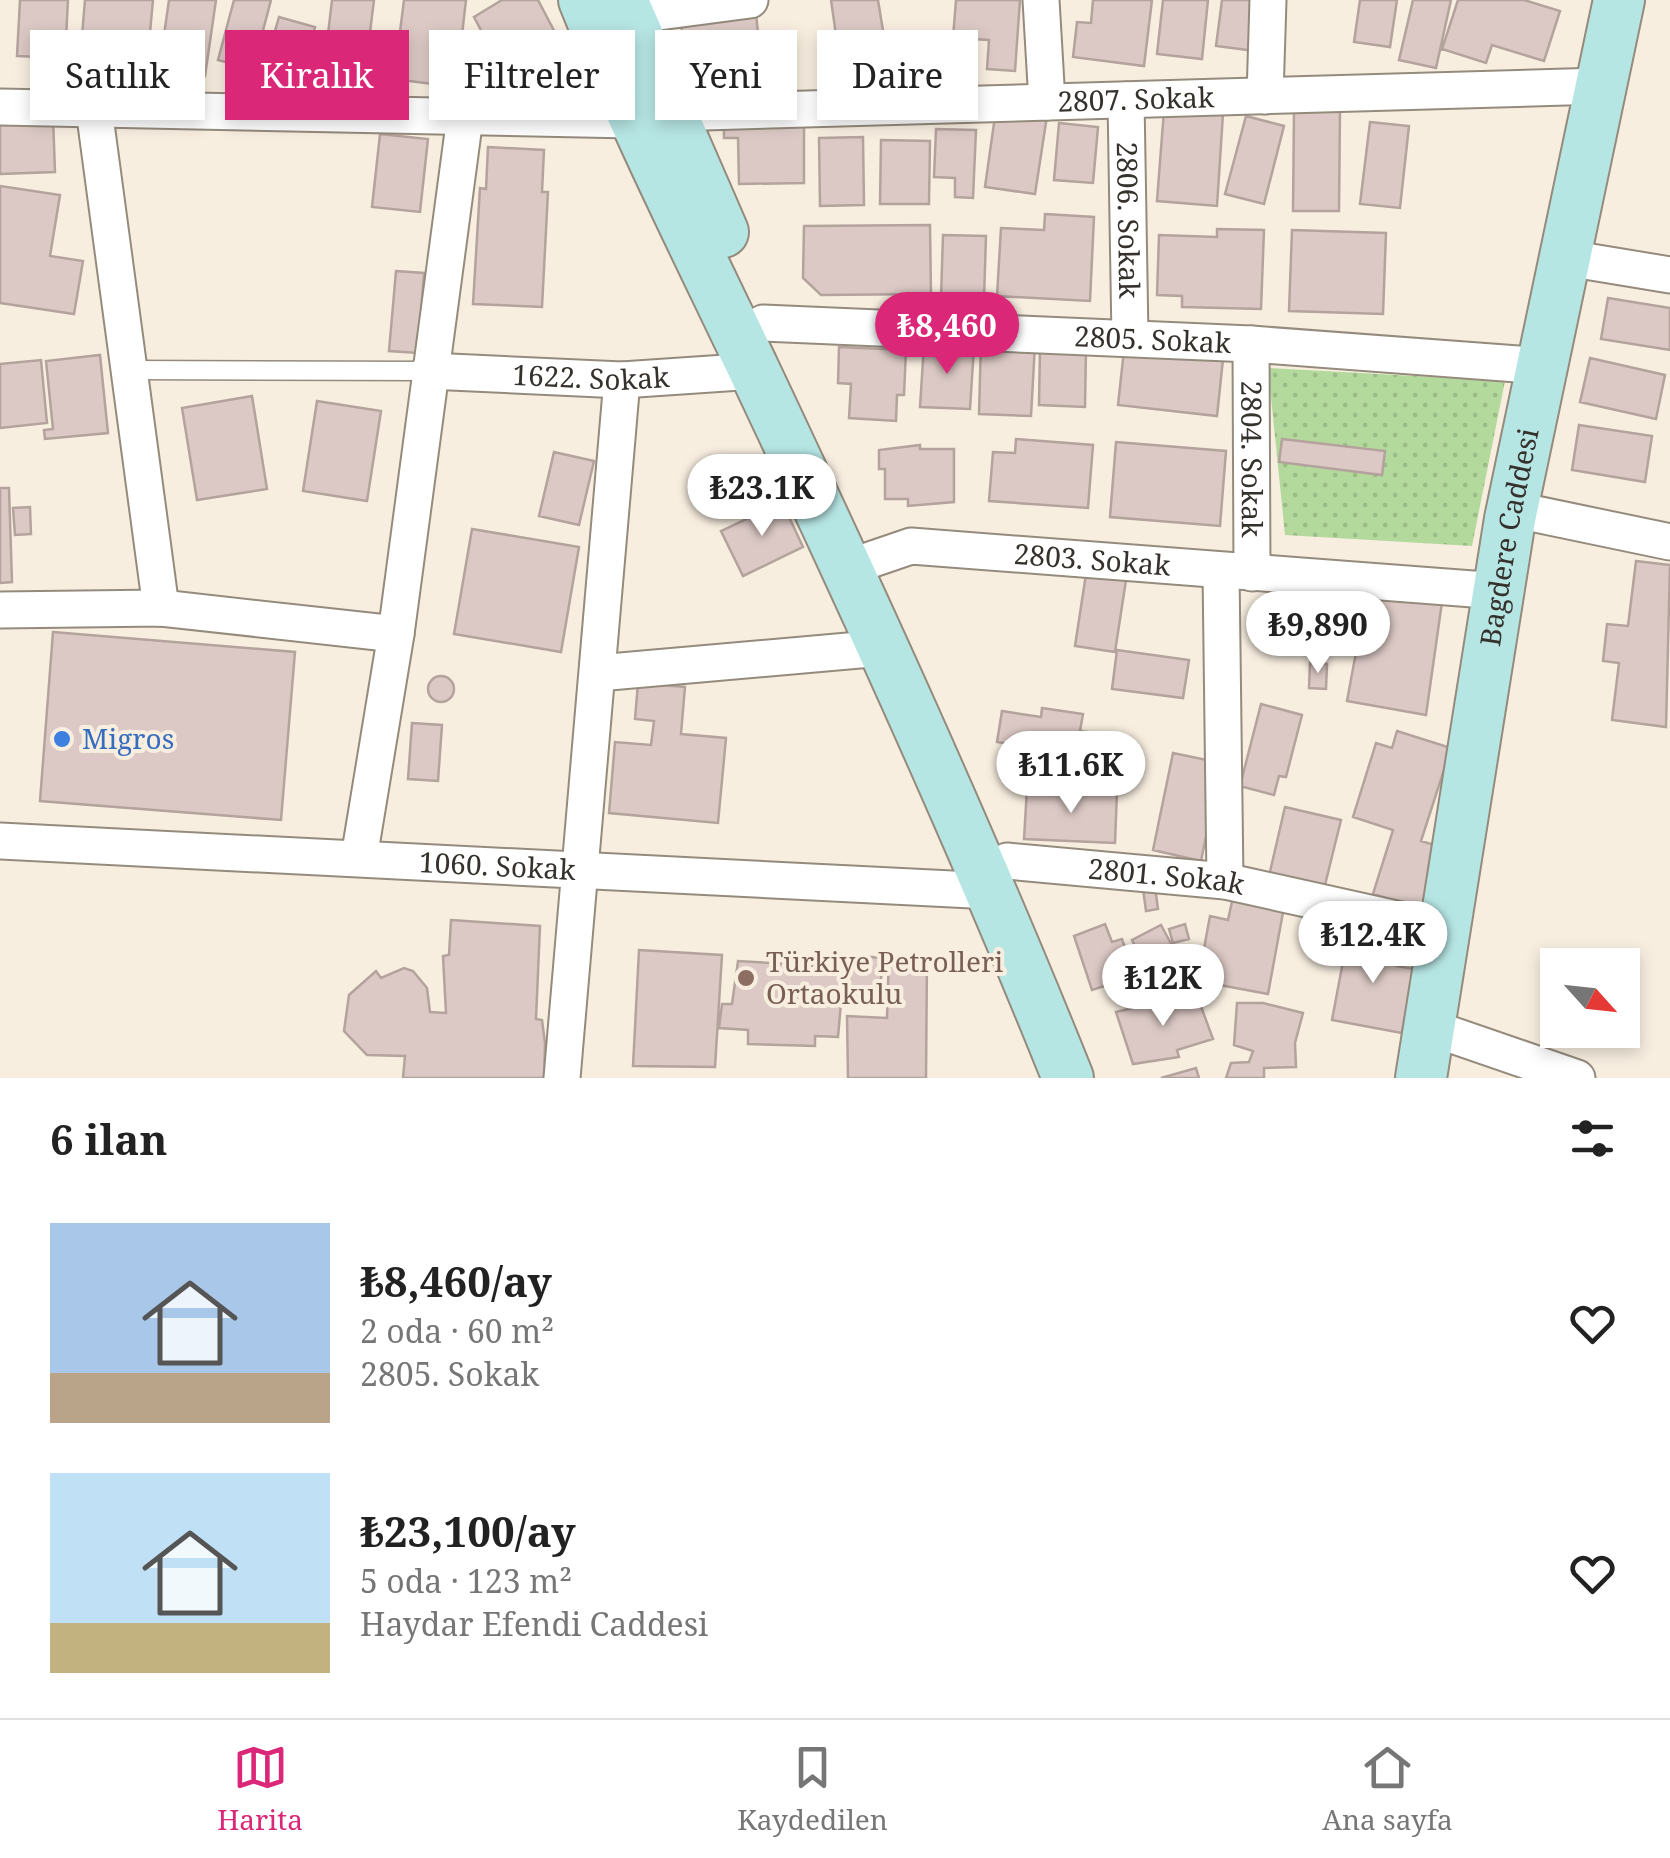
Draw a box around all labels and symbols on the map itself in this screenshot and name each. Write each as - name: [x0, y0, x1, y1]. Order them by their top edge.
- street label: 2807. Sokak: [1057, 77, 1215, 120]
- street label: 2806. Sokak: [1109, 141, 1149, 299]
- pin: ₺8,460: [866, 292, 1028, 377]
- street label: 2805. Sokak: [1074, 316, 1232, 361]
- street label: 1622. Sokak: [512, 355, 671, 398]
- street label: 2804. Sokak: [1233, 380, 1272, 538]
- street label: Bagdere Caddesi: [1470, 424, 1547, 649]
- pin: ₺23.1K: [681, 454, 843, 539]
- street label: 2803. Sokak: [1013, 534, 1172, 584]
- pin: ₺9,890: [1237, 591, 1399, 676]
- place label: Migros: [82, 719, 174, 757]
- marker: Migros: [51, 728, 73, 750]
- pin: ₺11.6K: [990, 731, 1152, 816]
- street label: 1060. Sokak: [418, 842, 577, 888]
- street label: 2801. Sokak: [1087, 849, 1249, 903]
- pin: ₺12.4K: [1292, 901, 1454, 986]
- place label: Türkiye Petrolleri Ortaokulu: [766, 942, 1003, 1012]
- pin: ₺12K: [1104, 944, 1222, 1029]
- north arrow: [1540, 948, 1640, 1048]
- marker: Türkiye Petrolleri Ortaokulu: [735, 967, 757, 989]

